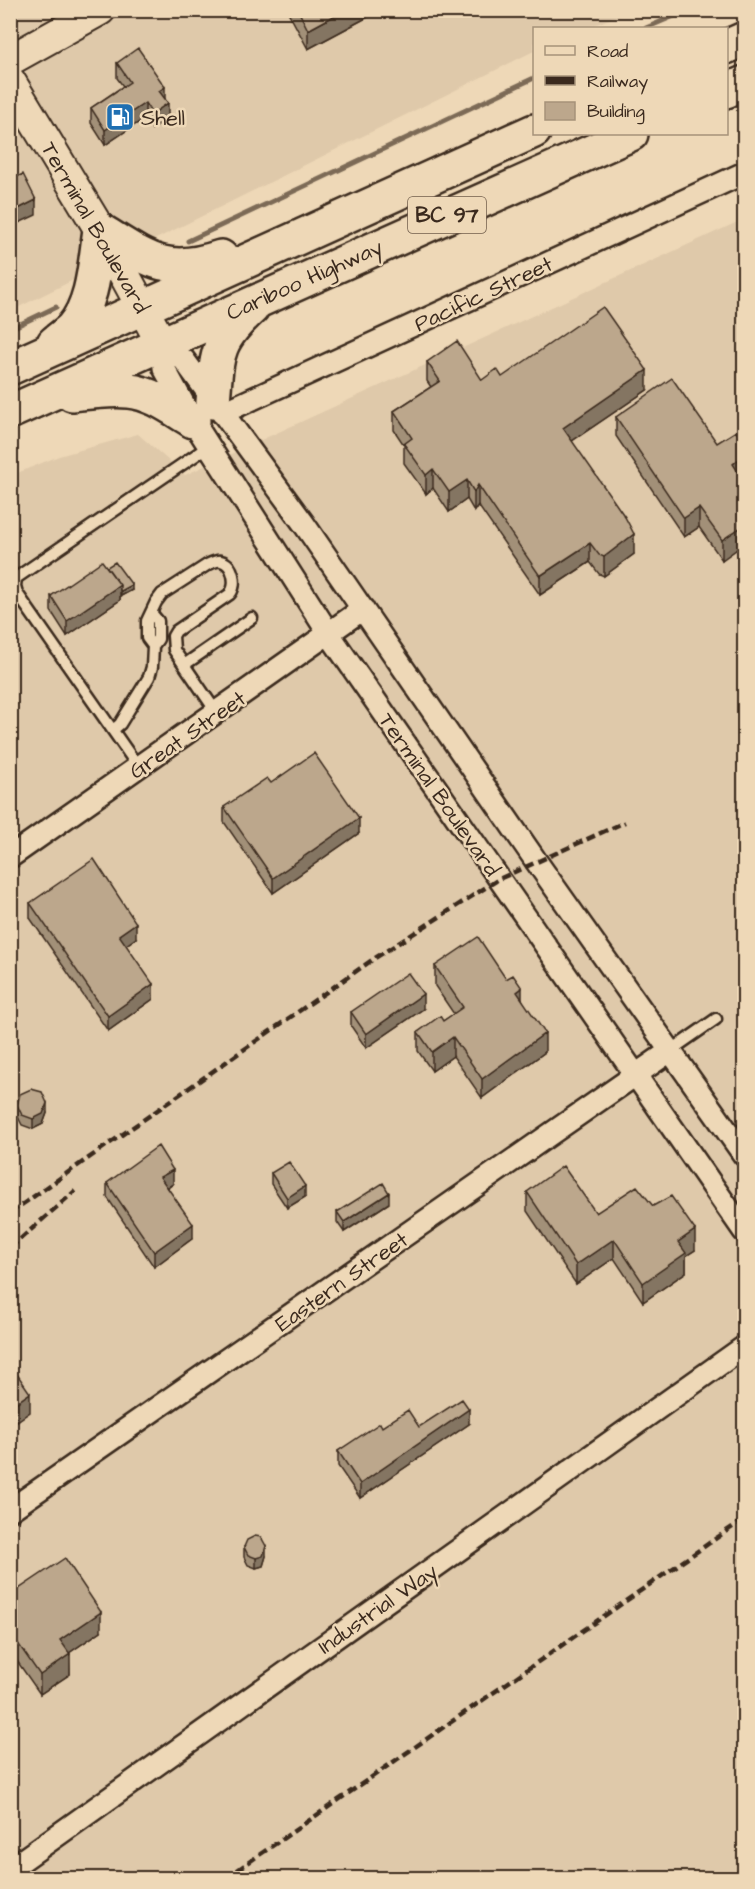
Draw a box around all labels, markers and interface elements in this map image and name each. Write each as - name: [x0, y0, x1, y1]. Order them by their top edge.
- legend: [533, 27, 728, 135]
- text: Road: [587, 39, 628, 64]
- text: Railway: [587, 69, 648, 95]
- text: Building: [587, 99, 645, 125]
- fuel station icon: Shell: [104, 101, 136, 133]
- place label: Shell: [141, 103, 185, 134]
- street label: Terminal Boulevard: [33, 136, 156, 319]
- road number: BC 97: [408, 197, 486, 233]
- street label: Cariboo Highway: [222, 232, 388, 330]
- street label: Pacific Street: [409, 249, 558, 340]
- street label: Great Street: [123, 683, 253, 787]
- street label: Terminal Boulevard: [371, 707, 507, 883]
- street label: Eastern Street: [269, 1225, 415, 1340]
- street label: Industrial Way: [312, 1556, 445, 1663]

